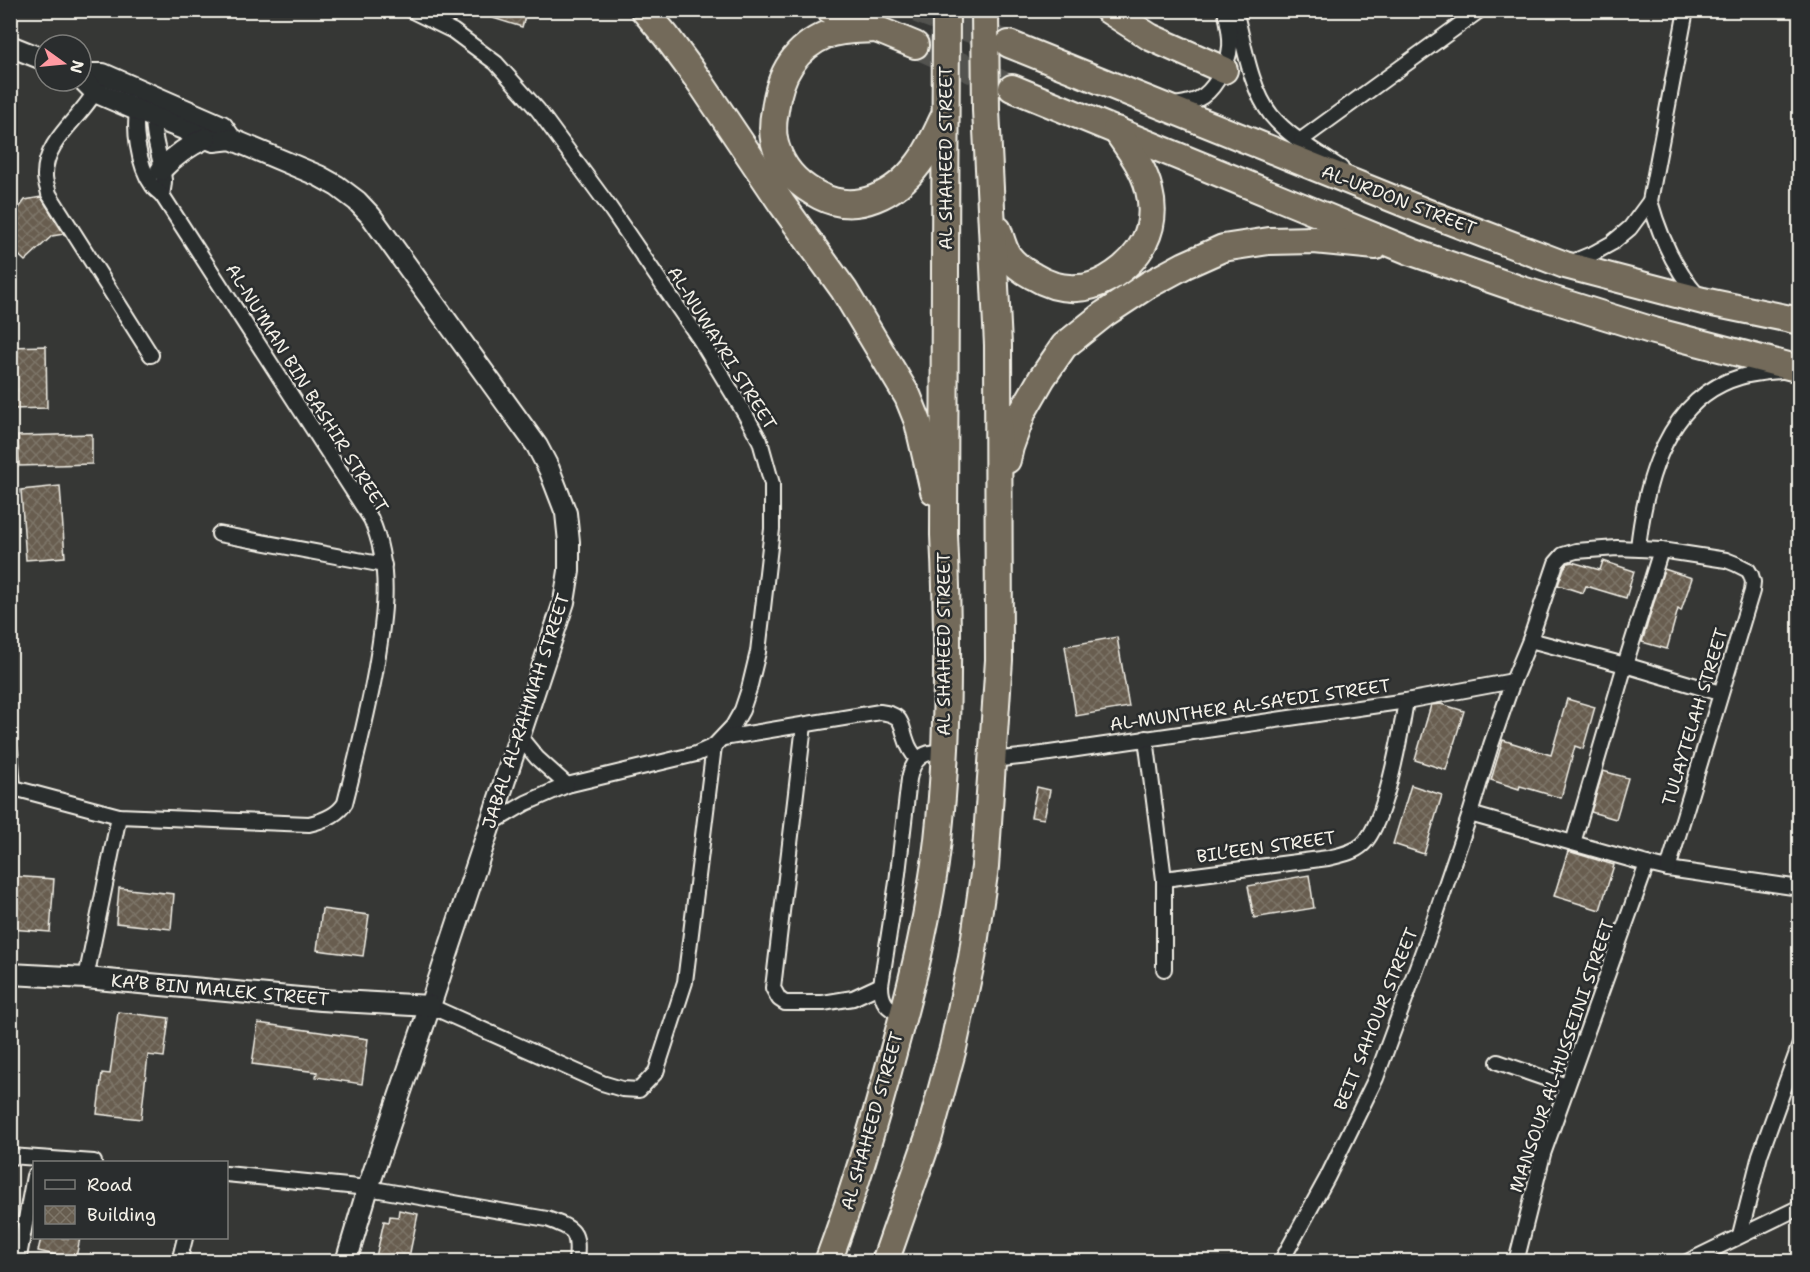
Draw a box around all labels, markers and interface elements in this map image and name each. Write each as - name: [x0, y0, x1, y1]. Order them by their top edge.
- north arrow: [33, 33, 93, 93]
- text: N: [65, 58, 89, 76]
- street label: AL SHAHEED STREET: [934, 66, 958, 250]
- street label: AL-URDON STREET: [1318, 159, 1480, 241]
- street label: AL-NU'MAN BIN BASHIR STREET: [220, 259, 394, 517]
- street label: AL-NUWAYRI STREET: [662, 262, 782, 434]
- street label: AL SHAHEED STREET: [932, 552, 956, 736]
- street label: JABAL AL-RAHMAH STREET: [477, 590, 575, 832]
- street label: TULAYTELAH STREET: [1657, 625, 1733, 809]
- street label: AL-MUNTHER AL-SA’EDI STREET: [1108, 673, 1392, 737]
- street label: BIL’EEN STREET: [1195, 825, 1337, 869]
- street label: MANSOUR AL-HUSSEINI STREET: [1504, 916, 1620, 1196]
- street label: BEIT SAHOUR STREET: [1328, 924, 1424, 1114]
- street label: KA’B BIN MALEK STREET: [110, 969, 330, 1011]
- street label: AL SHAHEED STREET: [835, 1029, 909, 1213]
- legend: [33, 1161, 228, 1239]
- text: Road: [87, 1173, 132, 1197]
- text: Building: [87, 1203, 156, 1227]

